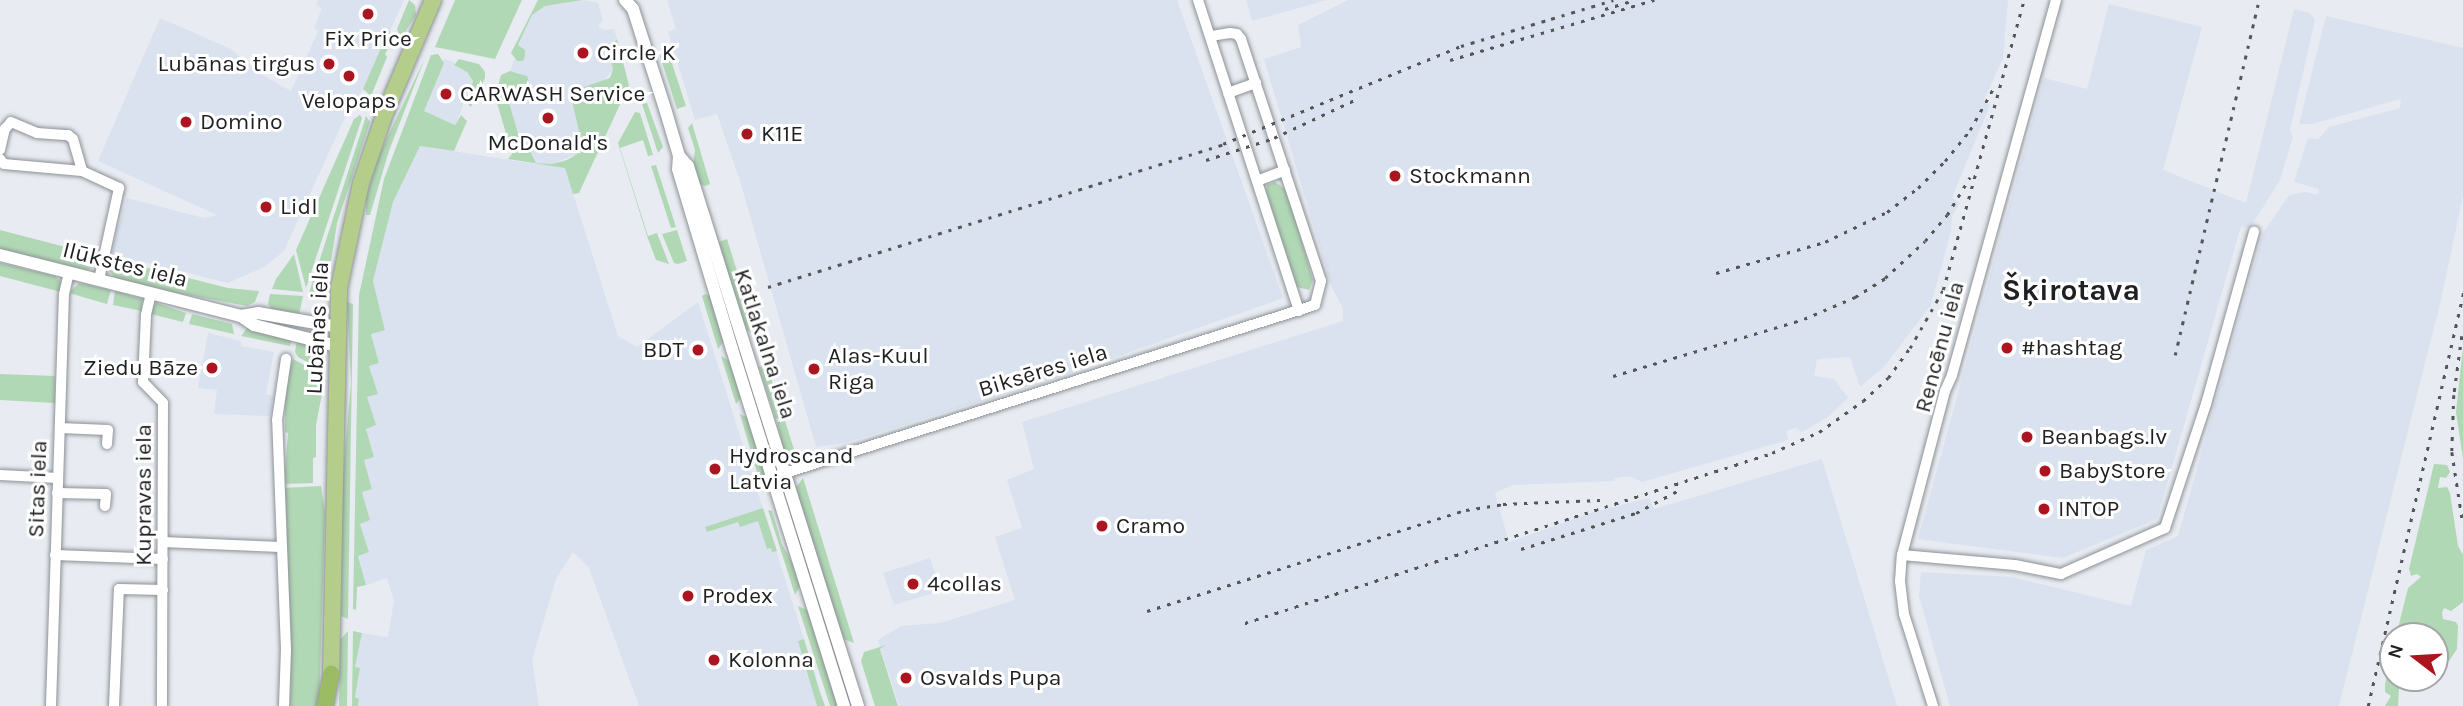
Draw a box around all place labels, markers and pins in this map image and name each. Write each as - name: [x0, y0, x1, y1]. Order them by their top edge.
- marker: Fix Price: [360, 6, 376, 22]
- place label: Fix Price: [324, 25, 412, 53]
- place label: Circle K: [597, 39, 676, 67]
- marker: Circle K: [575, 45, 591, 61]
- place label: Lubānas tirgus: [157, 50, 315, 78]
- marker: Lubānas tirgus: [321, 56, 337, 72]
- marker: Velopaps: [341, 68, 357, 84]
- place label: CARWASH Service: [460, 80, 645, 108]
- marker: CARWASH Service: [438, 86, 454, 102]
- place label: Velopaps: [302, 87, 396, 115]
- place label: Domino: [200, 108, 283, 136]
- marker: McDonald's: [540, 110, 556, 126]
- marker: Domino: [178, 114, 194, 130]
- place label: K11E: [761, 120, 803, 148]
- marker: K11E: [739, 126, 755, 142]
- place label: McDonald's: [488, 129, 608, 157]
- place label: Stockmann: [1409, 162, 1531, 190]
- marker: Stockmann: [1387, 168, 1403, 184]
- place label: Lidl: [280, 193, 318, 221]
- marker: Lidl: [258, 199, 274, 215]
- place label: #hashtag: [2021, 334, 2122, 362]
- place label: BDT: [643, 336, 684, 364]
- marker: #hashtag: [1999, 340, 2015, 356]
- marker: BDT: [690, 342, 706, 358]
- place label: Alas-Kuul Riga: [828, 342, 929, 396]
- place label: Ziedu Bāze: [83, 354, 198, 382]
- marker: Ziedu Bāze: [204, 360, 220, 376]
- marker: Alas-Kuul Riga: [806, 361, 822, 377]
- place label: Beanbags.lv: [2041, 423, 2167, 451]
- marker: Beanbags.lv: [2019, 429, 2035, 445]
- place label: Hydroscand Latvia: [729, 442, 854, 496]
- place label: BabyStore: [2059, 457, 2166, 485]
- marker: Hydroscand Latvia: [707, 461, 723, 477]
- marker: BabyStore: [2037, 463, 2053, 479]
- place label: INTOP: [2058, 495, 2119, 523]
- marker: INTOP: [2036, 501, 2052, 517]
- place label: Cramo: [1116, 512, 1185, 540]
- marker: Cramo: [1094, 518, 1110, 534]
- place label: 4collas: [927, 570, 1002, 598]
- marker: 4collas: [905, 576, 921, 592]
- place label: Prodex: [702, 582, 773, 610]
- marker: Prodex: [680, 588, 696, 604]
- place label: Kolonna: [728, 646, 814, 674]
- marker: Kolonna: [706, 652, 722, 668]
- place label: Osvalds Pupa: [920, 664, 1062, 692]
- marker: Osvalds Pupa: [898, 670, 914, 686]

